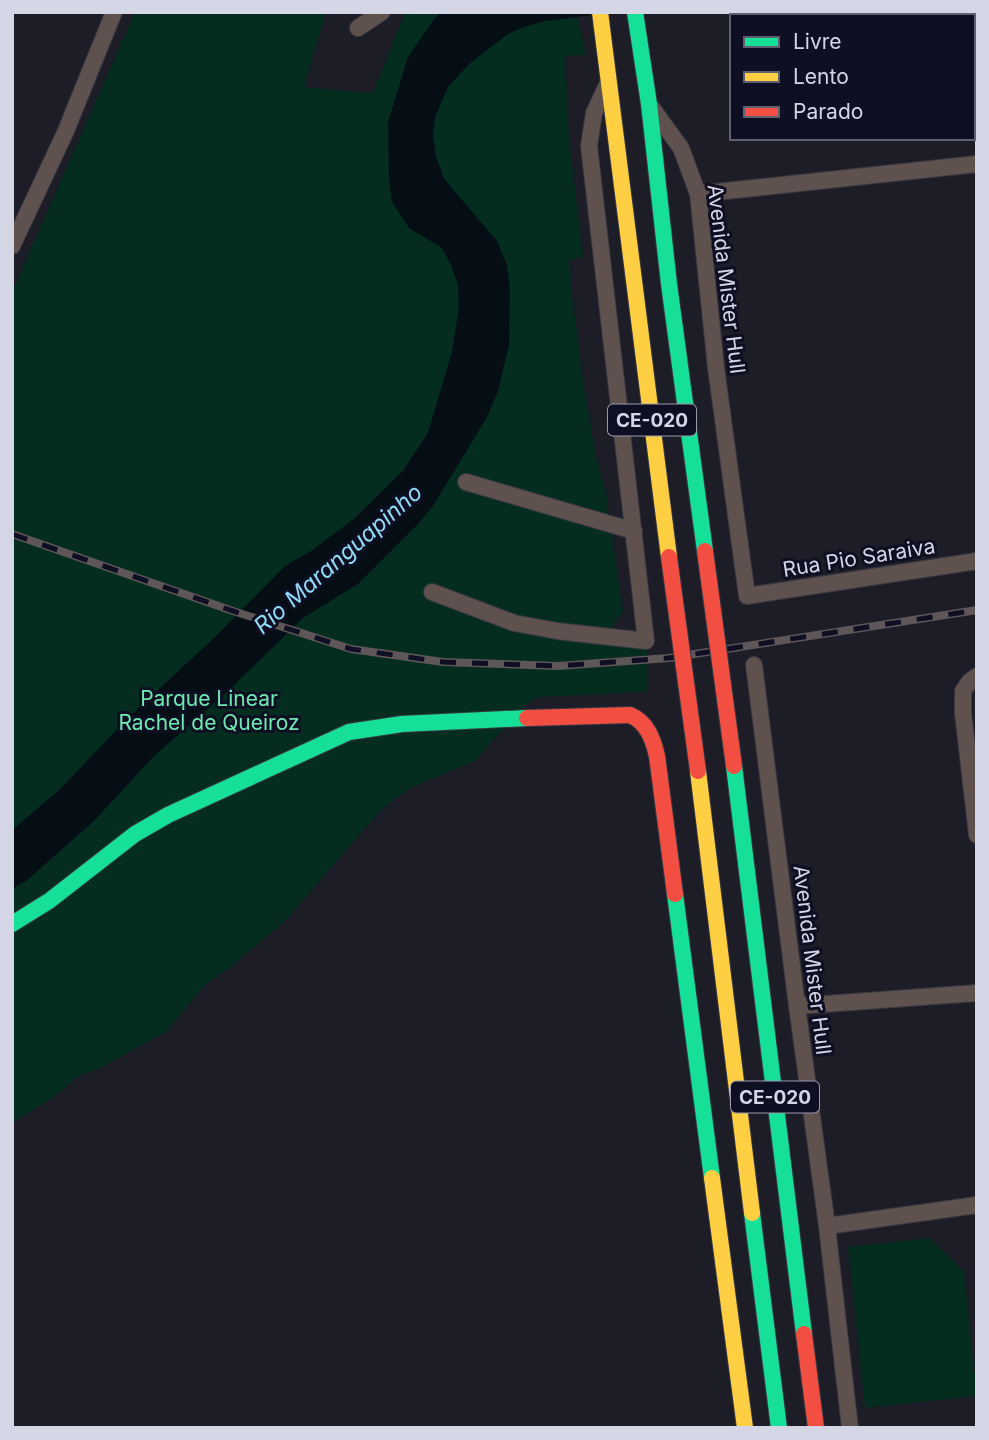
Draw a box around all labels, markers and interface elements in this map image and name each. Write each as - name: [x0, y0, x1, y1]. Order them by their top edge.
- legend: [730, 14, 975, 140]
- text: Livre: [793, 29, 842, 54]
- text: Lento: [793, 64, 849, 89]
- text: Parado: [793, 99, 863, 124]
- street label: Avenida Mister Hull: [702, 183, 751, 375]
- road number: CE-020: [608, 404, 696, 436]
- water label: Rio Maranguapinho: [248, 478, 428, 640]
- street label: Rua Pio Saraiva: [781, 533, 937, 582]
- park label: Parque Linear Rachel de Queiroz: [118, 686, 300, 735]
- street label: Avenida Mister Hull: [788, 864, 837, 1056]
- road number: CE-020: [731, 1082, 819, 1112]

